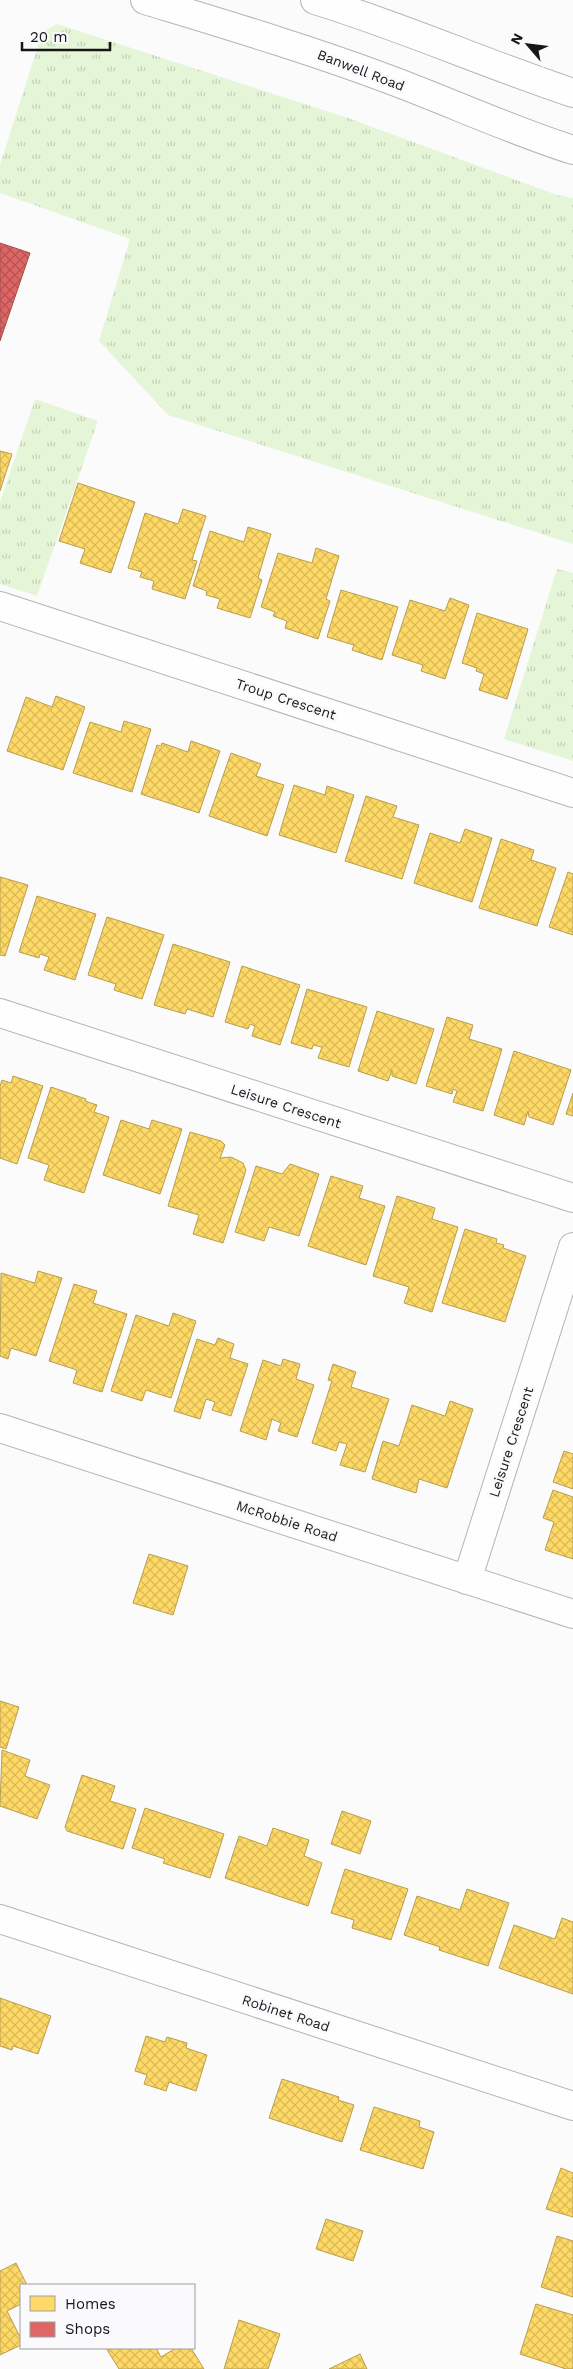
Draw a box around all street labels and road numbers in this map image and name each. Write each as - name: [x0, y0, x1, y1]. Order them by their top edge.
- street label: Banwell Road: [315, 46, 407, 94]
- street label: Troup Crescent: [234, 675, 338, 723]
- street label: Leisure Crescent: [229, 1081, 343, 1131]
- street label: Leisure Crescent: [486, 1385, 536, 1499]
- street label: McRobbie Road: [234, 1497, 340, 1545]
- street label: Robinet Road: [240, 1991, 332, 2035]

